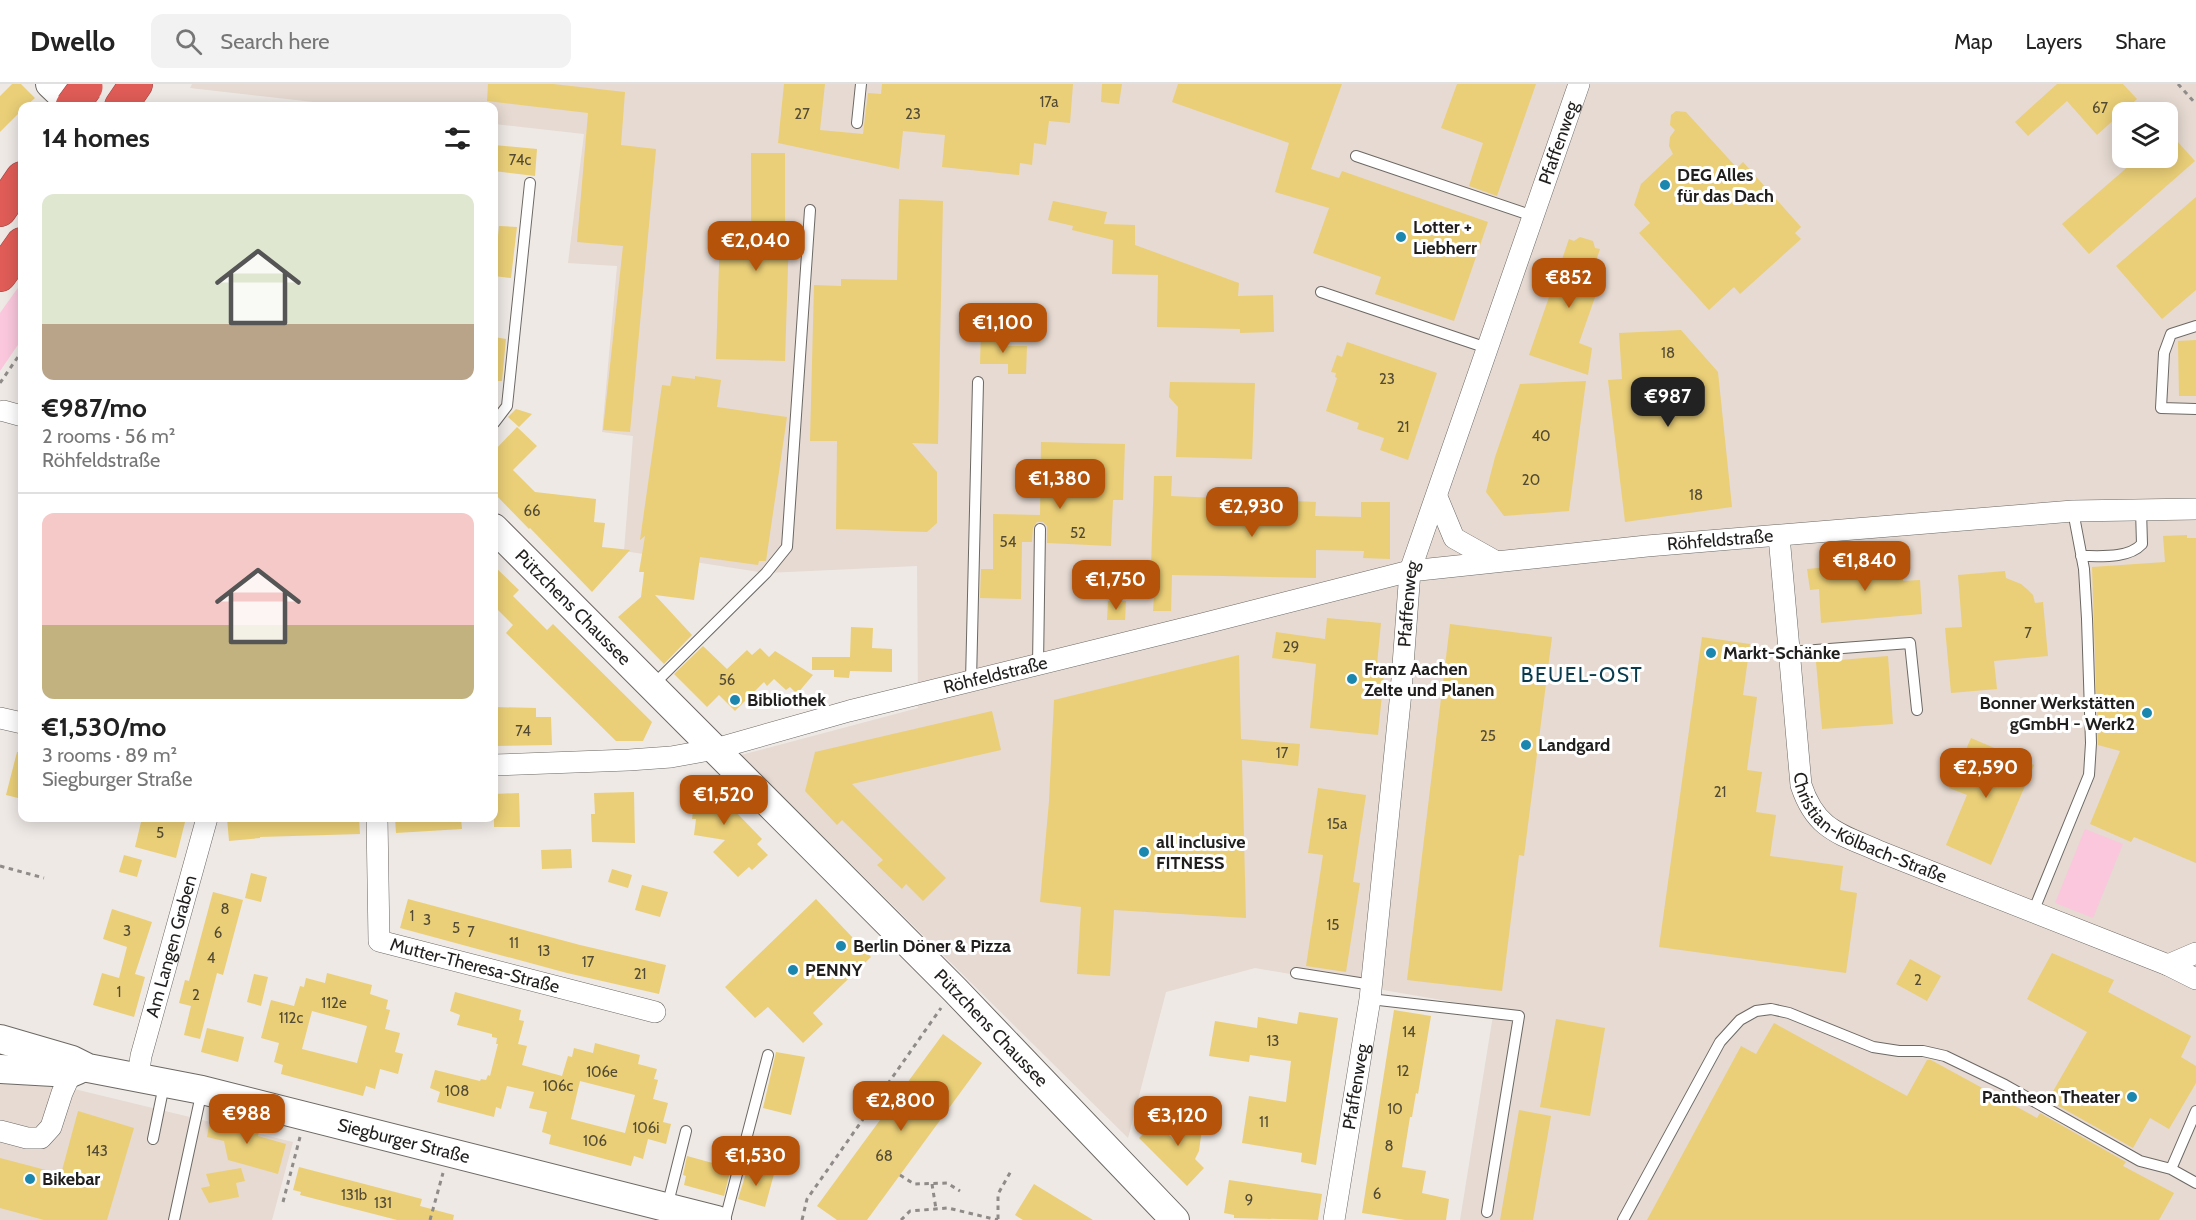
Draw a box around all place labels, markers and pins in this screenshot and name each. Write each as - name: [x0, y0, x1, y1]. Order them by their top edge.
- place label: DEG Alles für das Dach: [1677, 164, 1774, 207]
- marker: DEG Alles für das Dach: [1658, 178, 1672, 192]
- place label: Lotter + Liebherr: [1413, 216, 1477, 259]
- pin: €2,040: [707, 221, 805, 272]
- marker: Lotter + Liebherr: [1394, 230, 1408, 244]
- pin: €852: [1533, 258, 1605, 309]
- pin: €1,100: [954, 303, 1052, 354]
- pin: €987: [1632, 377, 1704, 428]
- pin: €1,380: [1011, 459, 1109, 510]
- pin: €2,930: [1203, 487, 1301, 538]
- pin: €1,840: [1816, 541, 1914, 592]
- pin: €1,750: [1067, 560, 1165, 611]
- place label: Markt-Schänke: [1723, 642, 1840, 664]
- marker: Markt-Schänke: [1704, 646, 1718, 660]
- place label: Franz Aachen Zelte und Planen: [1364, 658, 1495, 701]
- marker: Franz Aachen Zelte und Planen: [1345, 672, 1359, 686]
- place label: Bibliothek: [747, 689, 826, 711]
- place label: Bonner Werkstätten gGmbH - Werk2: [1980, 692, 2135, 735]
- marker: Bibliothek: [728, 693, 742, 707]
- marker: Bonner Werkstätten gGmbH - Werk2: [2140, 706, 2154, 720]
- place label: Landgard: [1538, 734, 1610, 756]
- marker: Landgard: [1519, 738, 1533, 752]
- pin: €2,590: [1937, 748, 2035, 799]
- pin: €1,520: [675, 775, 773, 826]
- place label: all inclusive FITNESS: [1156, 831, 1245, 874]
- marker: all inclusive FITNESS: [1137, 845, 1151, 859]
- place label: Berlin Döner & Pizza: [853, 935, 1011, 957]
- marker: Berlin Döner & Pizza: [834, 939, 848, 953]
- place label: PENNY: [805, 959, 863, 981]
- marker: PENNY: [786, 963, 800, 977]
- pin: €2,800: [852, 1081, 950, 1132]
- place label: Pantheon Theater: [1982, 1086, 2120, 1108]
- marker: Pantheon Theater: [2125, 1090, 2139, 1104]
- pin: €988: [211, 1094, 283, 1145]
- pin: €3,120: [1129, 1096, 1227, 1147]
- pin: €1,530: [707, 1136, 805, 1187]
- place label: Bikebar: [42, 1168, 100, 1190]
- marker: Bikebar: [23, 1172, 37, 1186]

